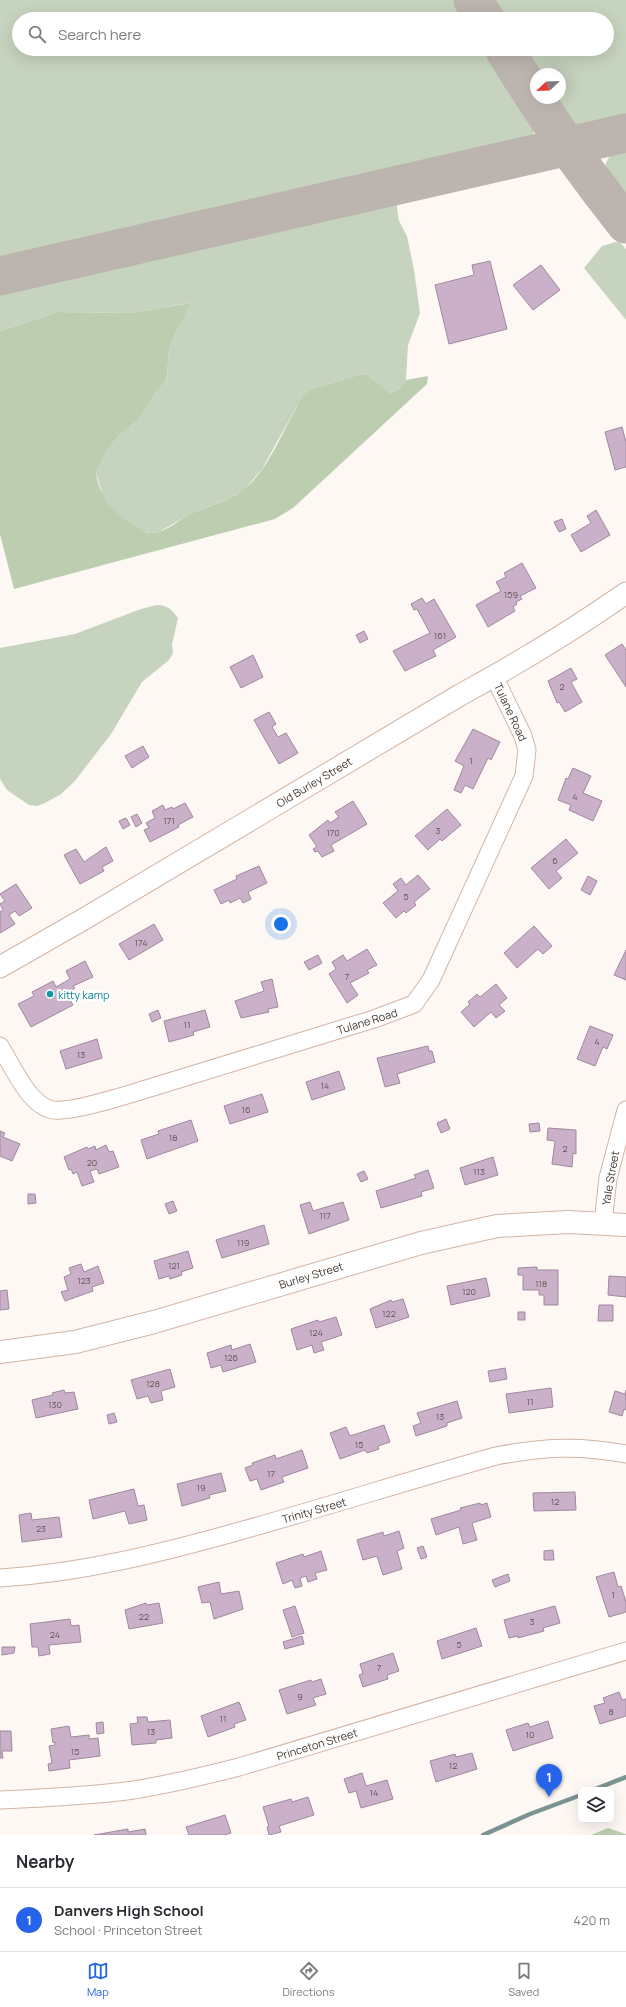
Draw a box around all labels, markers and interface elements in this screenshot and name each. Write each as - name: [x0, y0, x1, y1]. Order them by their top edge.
- search box: [12, 12, 614, 56]
- icon: search: [26, 23, 48, 45]
- text: Search here: [58, 24, 141, 45]
- north arrow: [530, 68, 566, 104]
- house number: 159: [504, 588, 518, 601]
- house number: 161: [434, 629, 446, 642]
- house number: 2: [559, 680, 565, 693]
- street label: Tulane Road: [491, 681, 531, 743]
- street label: Old Burley Street: [273, 754, 355, 810]
- house number: 1: [469, 754, 473, 767]
- house number: 4: [572, 790, 578, 803]
- house number: 171: [163, 814, 175, 827]
- house number: 3: [436, 824, 441, 837]
- house number: 170: [326, 826, 340, 839]
- house number: 6: [552, 854, 558, 867]
- house number: 5: [403, 890, 409, 903]
- your location: [271, 914, 291, 934]
- house number: 174: [135, 936, 147, 949]
- house number: 7: [345, 970, 350, 983]
- place label: kitty kamp: [58, 987, 110, 1002]
- marker: kitty kamp: [45, 989, 55, 999]
- street label: Tulane Road: [335, 1005, 399, 1037]
- house number: 11: [183, 1018, 191, 1031]
- house number: 4: [594, 1035, 600, 1048]
- house number: 13: [77, 1048, 85, 1061]
- house number: 14: [321, 1079, 329, 1092]
- house number: 16: [241, 1103, 251, 1116]
- house number: 18: [169, 1131, 177, 1144]
- house number: 2: [562, 1142, 568, 1155]
- street label: Yale Street: [598, 1150, 622, 1206]
- house number: 20: [87, 1156, 97, 1169]
- house number: 113: [473, 1165, 485, 1178]
- house number: 117: [319, 1209, 331, 1222]
- house number: 119: [237, 1236, 249, 1249]
- street label: Burley Street: [277, 1258, 345, 1292]
- house number: 121: [168, 1259, 180, 1272]
- house number: 123: [77, 1274, 91, 1287]
- house number: 118: [535, 1277, 547, 1290]
- house number: 120: [462, 1285, 476, 1298]
- house number: 122: [382, 1307, 396, 1320]
- house number: 124: [309, 1326, 323, 1339]
- house number: 126: [224, 1351, 239, 1364]
- house number: 128: [146, 1377, 160, 1390]
- house number: 11: [526, 1395, 534, 1408]
- house number: 130: [48, 1398, 62, 1411]
- house number: 13: [436, 1410, 444, 1423]
- house number: 15: [355, 1438, 363, 1451]
- house number: 17: [267, 1467, 275, 1480]
- house number: 19: [196, 1481, 206, 1494]
- street label: Trinity Street: [280, 1494, 348, 1526]
- house number: 12: [551, 1495, 559, 1508]
- house number: 23: [36, 1522, 46, 1535]
- house number: 1: [611, 1588, 615, 1601]
- house number: 22: [139, 1610, 149, 1623]
- house number: 3: [530, 1615, 535, 1628]
- house number: 24: [50, 1628, 60, 1641]
- house number: 5: [456, 1638, 462, 1651]
- house number: 7: [377, 1661, 382, 1674]
- house number: 9: [297, 1690, 303, 1703]
- house number: 8: [608, 1705, 614, 1718]
- house number: 11: [219, 1712, 227, 1725]
- house number: 13: [147, 1725, 155, 1738]
- street label: Princeton Street: [275, 1725, 359, 1763]
- house number: 10: [526, 1728, 535, 1741]
- house number: 15: [71, 1745, 79, 1758]
- house number: 12: [449, 1759, 457, 1772]
- pin: 1: [536, 1764, 562, 1797]
- house number: 14: [370, 1786, 378, 1799]
- map controls: [578, 1787, 614, 1823]
- button: layers: [578, 1787, 614, 1823]
- text: Nearby: [16, 1850, 74, 1873]
- text: Danvers High School: [54, 1900, 204, 1921]
- text: 1: [26, 1911, 32, 1929]
- text: 420 m: [573, 1911, 610, 1929]
- text: School · Princeton Street: [54, 1921, 202, 1939]
- tab: Map: [87, 1960, 109, 1999]
- tab: Directions: [282, 1960, 335, 1999]
- tab: Saved: [508, 1960, 539, 1999]

